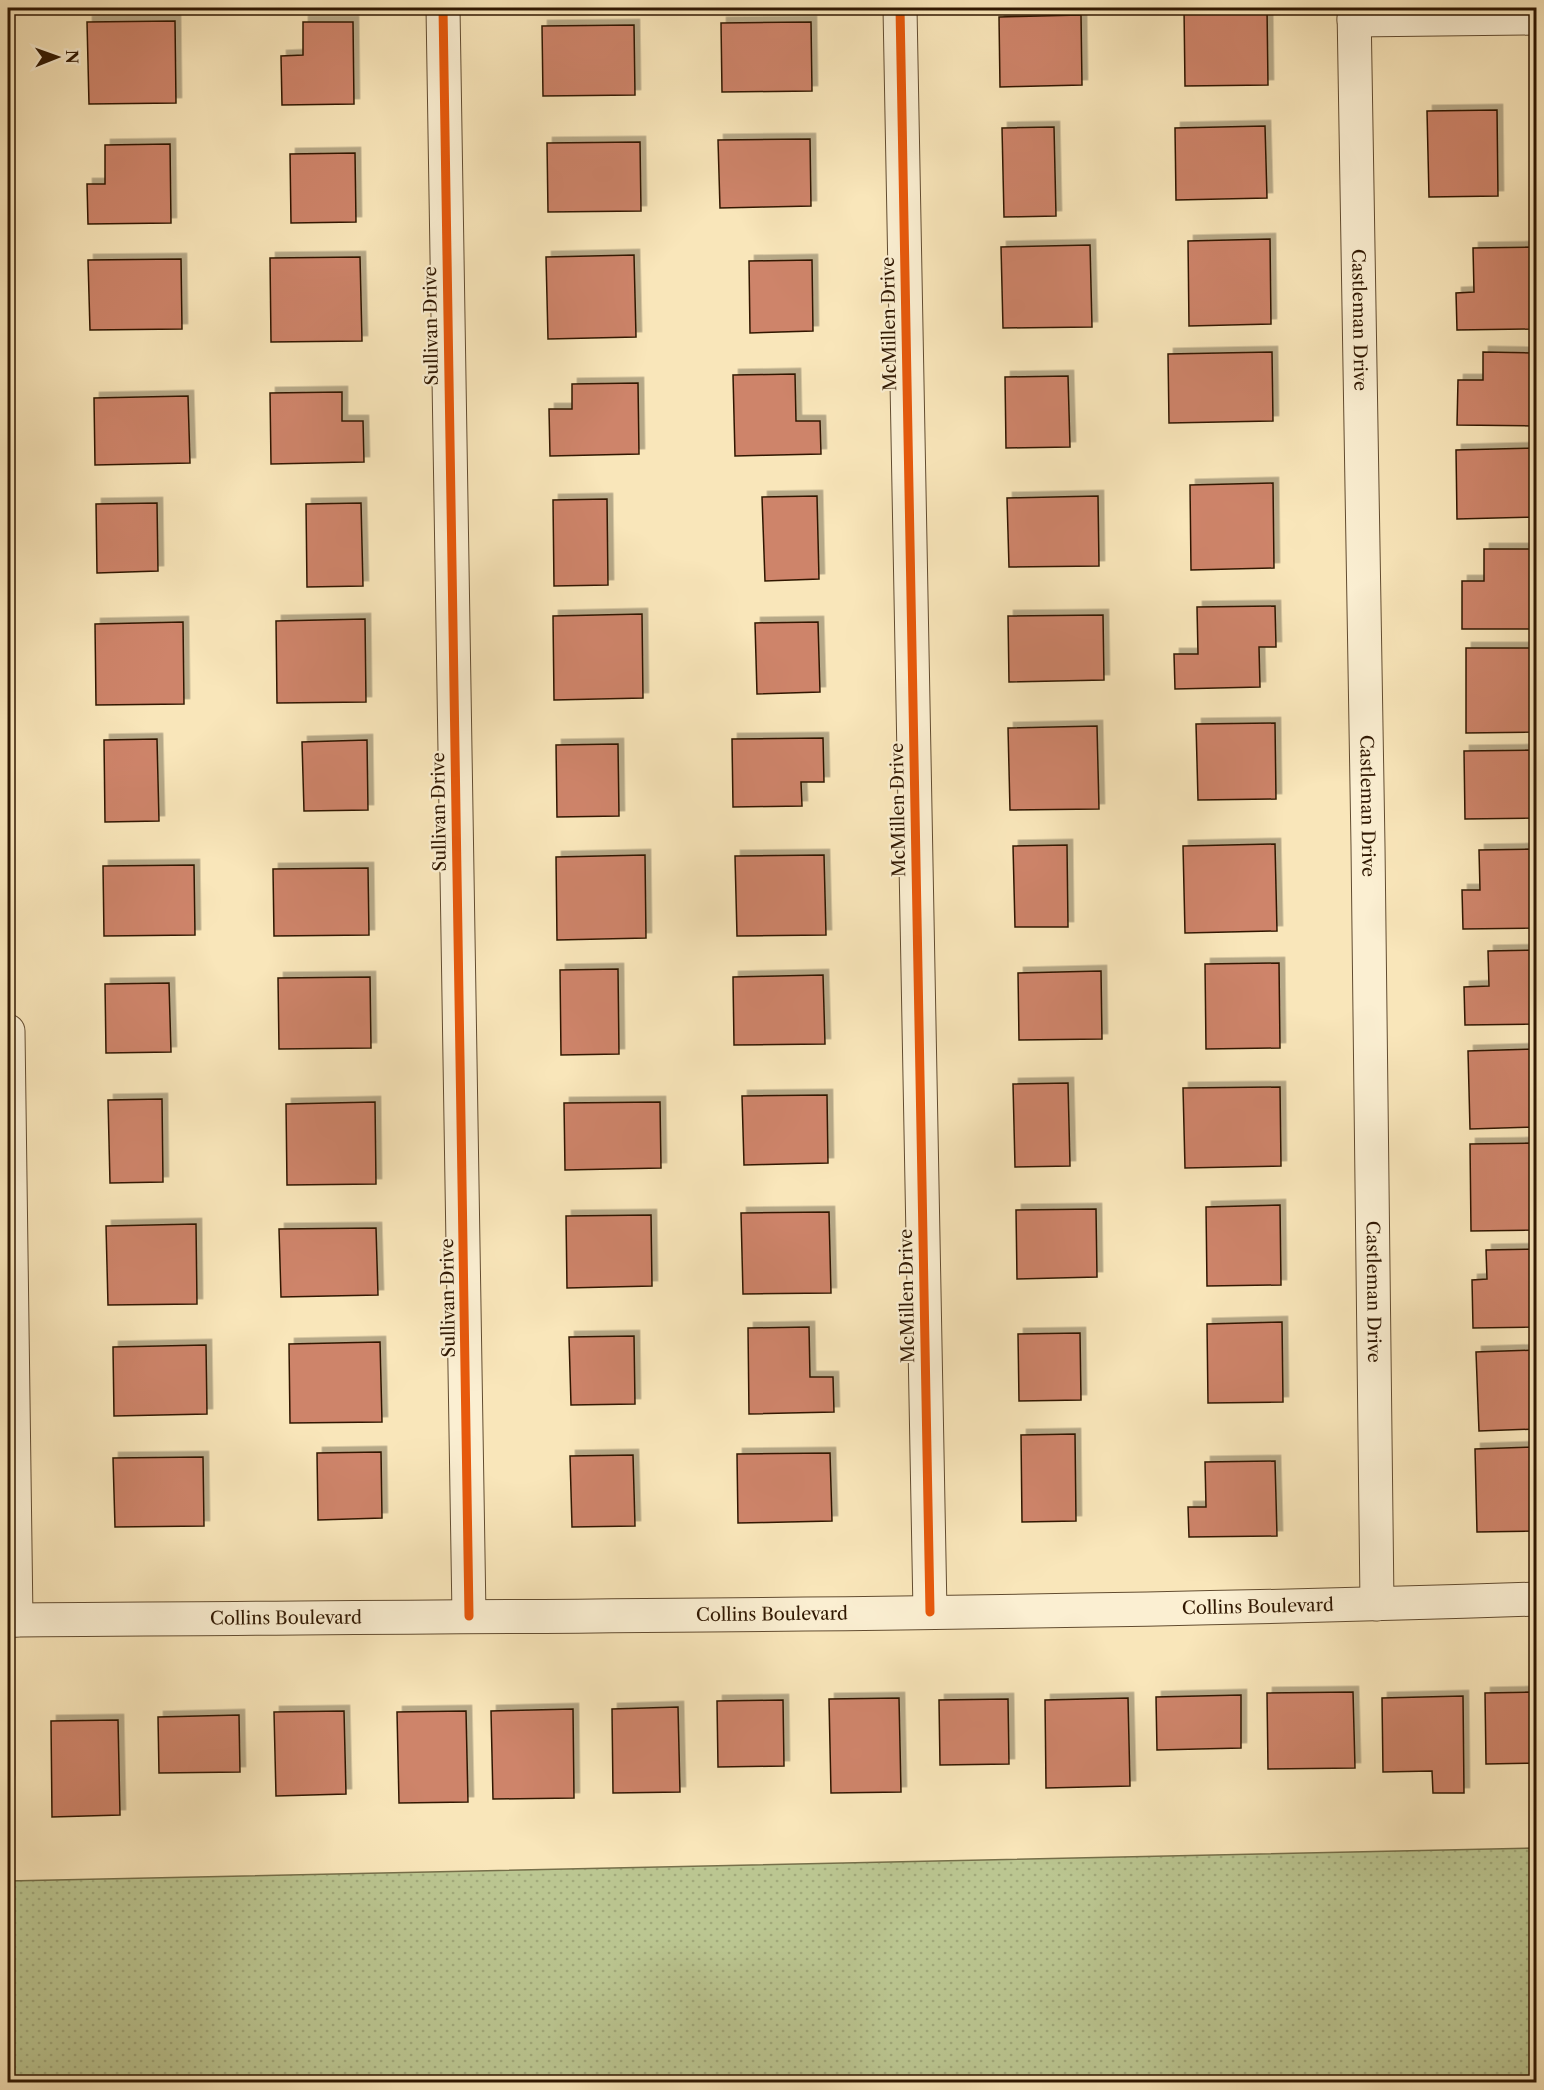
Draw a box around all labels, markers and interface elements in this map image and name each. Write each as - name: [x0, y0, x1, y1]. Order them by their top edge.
- north arrow: [27, 27, 87, 87]
- text: N: [62, 50, 82, 64]
- street label: Castleman Drive: [1347, 249, 1371, 391]
- street label: McMillen Drive: [877, 257, 901, 391]
- street label: Sullivan Drive: [419, 266, 443, 386]
- street label: Castleman Drive: [1355, 735, 1379, 877]
- street label: McMillen Drive: [886, 743, 910, 877]
- street label: Sullivan Drive: [427, 752, 451, 872]
- street label: Castleman Drive: [1361, 1221, 1385, 1363]
- street label: McMillen Drive: [895, 1229, 919, 1363]
- street label: Sullivan Drive: [436, 1238, 460, 1358]
- street label: Collins Boulevard: [1182, 1594, 1334, 1619]
- street label: Collins Boulevard: [696, 1603, 848, 1626]
- street label: Collins Boulevard: [210, 1607, 362, 1630]

